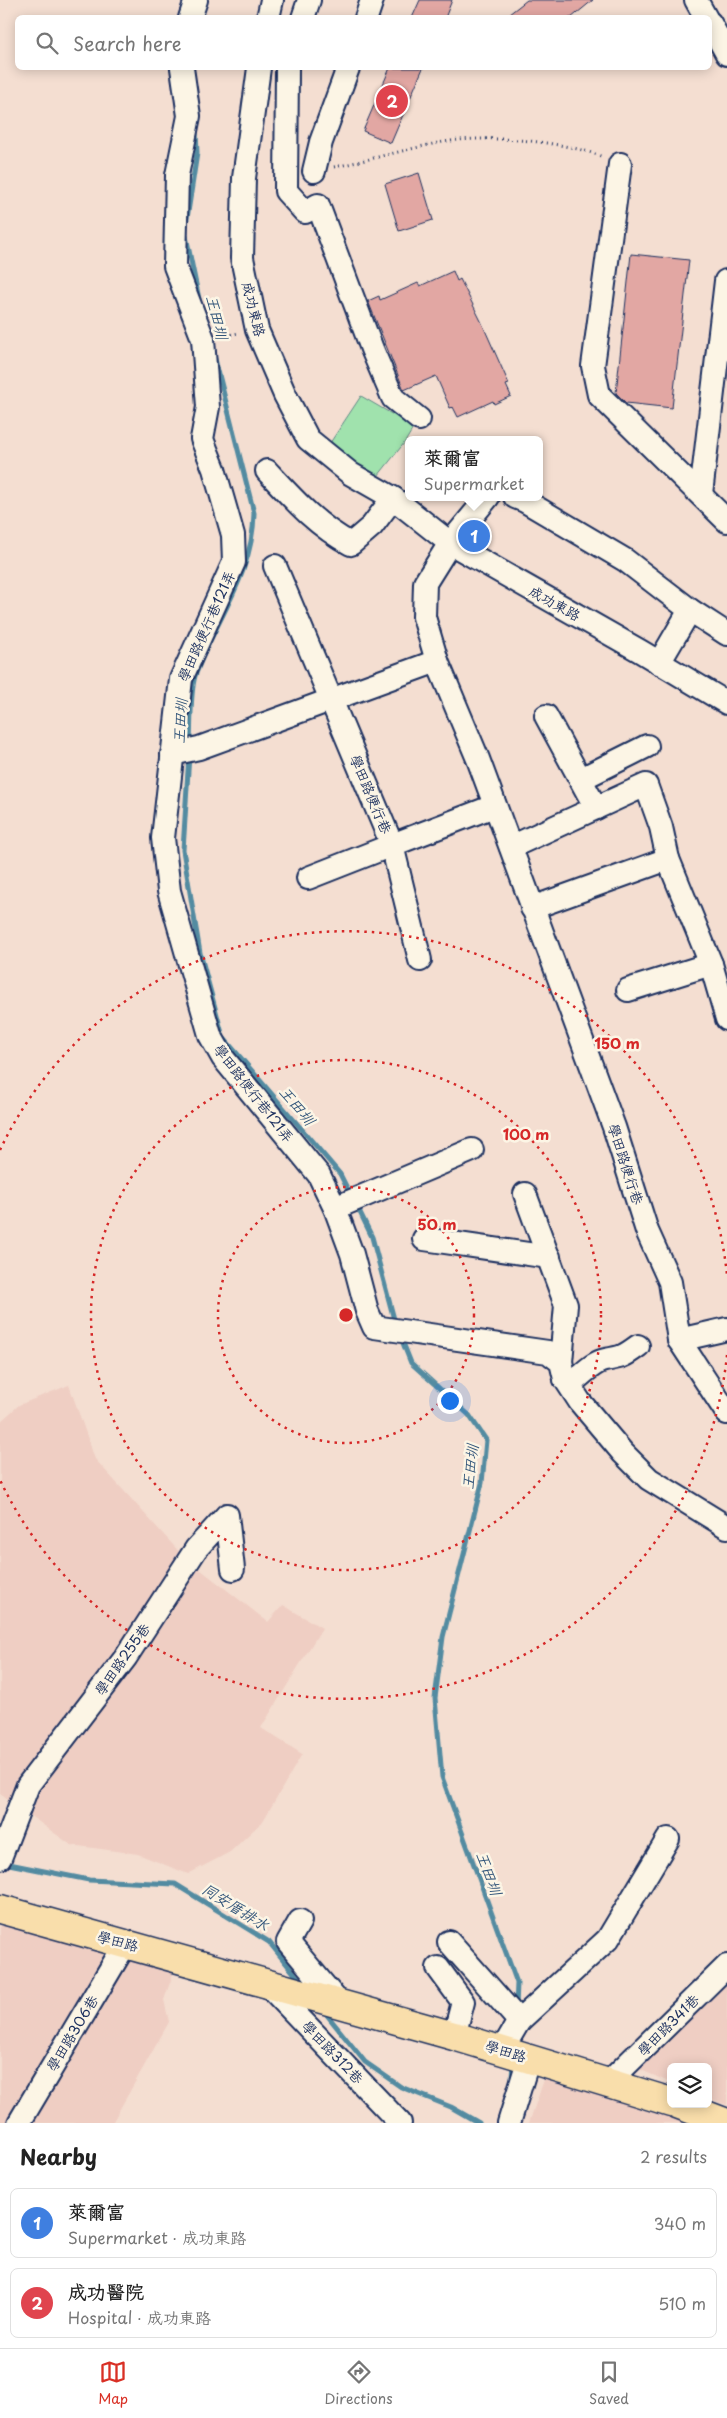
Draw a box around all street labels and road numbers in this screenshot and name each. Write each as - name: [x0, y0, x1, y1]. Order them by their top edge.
- street label: 成功東路: [237, 279, 271, 339]
- street label: 學田路便行巷121弄: [172, 567, 240, 685]
- street label: 成功東路: [525, 580, 585, 626]
- street label: 學田路便行巷: [345, 751, 397, 838]
- street label: 學田路便行巷121弄: [209, 1039, 299, 1147]
- street label: 學田路便行巷: [603, 1121, 649, 1208]
- street label: 學田路255巷: [89, 1618, 155, 1699]
- street label: 學田路: [95, 1925, 141, 1957]
- street label: 學田路341巷: [632, 1989, 704, 2061]
- street label: 學田路306巷: [41, 1990, 103, 2075]
- street label: 學田路312巷: [297, 2016, 369, 2089]
- street label: 學田路: [483, 2035, 529, 2067]

